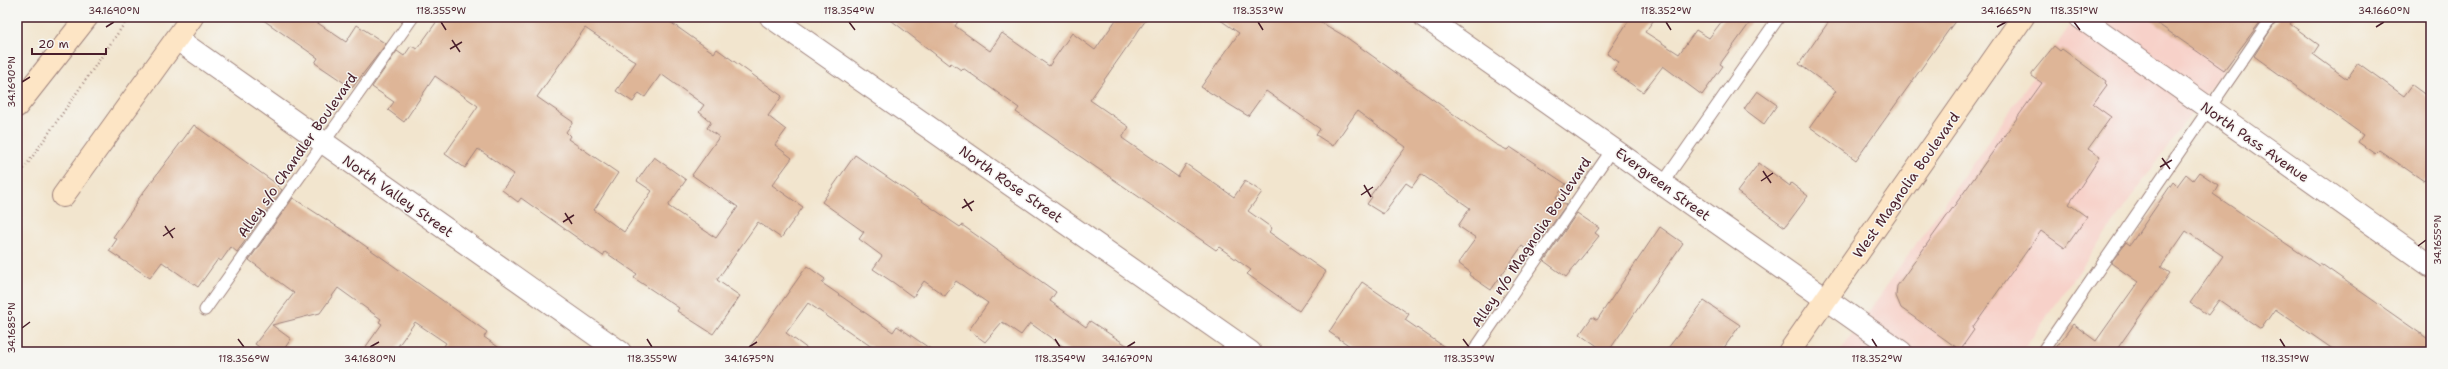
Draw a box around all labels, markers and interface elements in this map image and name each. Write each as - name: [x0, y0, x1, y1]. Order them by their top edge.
- text: 34.1690°N: [88, 4, 140, 17]
- text: 118.355°W: [416, 4, 467, 17]
- text: 118.354°W: [823, 4, 875, 17]
- text: 118.353°W: [1233, 4, 1284, 17]
- text: 118.352°W: [1641, 4, 1692, 17]
- text: 34.1665°N: [1980, 4, 2032, 17]
- text: 118.351°W: [2050, 4, 2099, 17]
- text: 34.1660°N: [2358, 4, 2410, 17]
- scale bar: [32, 30, 106, 56]
- text: 20 m: [38, 36, 69, 52]
- text: 34.1690°N: [5, 56, 18, 108]
- street label: Alley s/o Chandler Boulevard: [233, 69, 361, 241]
- street label: North Pass Avenue: [2197, 98, 2313, 186]
- street label: West Magnolia Boulevard: [1849, 108, 1963, 262]
- street label: North Rose Street: [956, 141, 1066, 227]
- street label: Evergreen Street: [1612, 143, 1714, 225]
- street label: North Valley Street: [339, 151, 457, 241]
- street label: Alley n/o Magnolia Boulevard: [1467, 153, 1595, 330]
- text: 34.1655°N: [2431, 215, 2444, 265]
- text: 34.1685°N: [5, 302, 18, 354]
- text: 118.356°W: [218, 352, 270, 365]
- text: 34.1680°N: [344, 352, 396, 365]
- text: 118.355°W: [627, 352, 678, 365]
- text: 34.1675°N: [724, 352, 774, 365]
- text: 118.354°W: [1034, 352, 1086, 365]
- text: 34.1670°N: [1101, 352, 1153, 365]
- text: 118.353°W: [1444, 352, 1495, 365]
- text: 118.352°W: [1852, 352, 1903, 365]
- text: 118.351°W: [2261, 352, 2310, 365]

